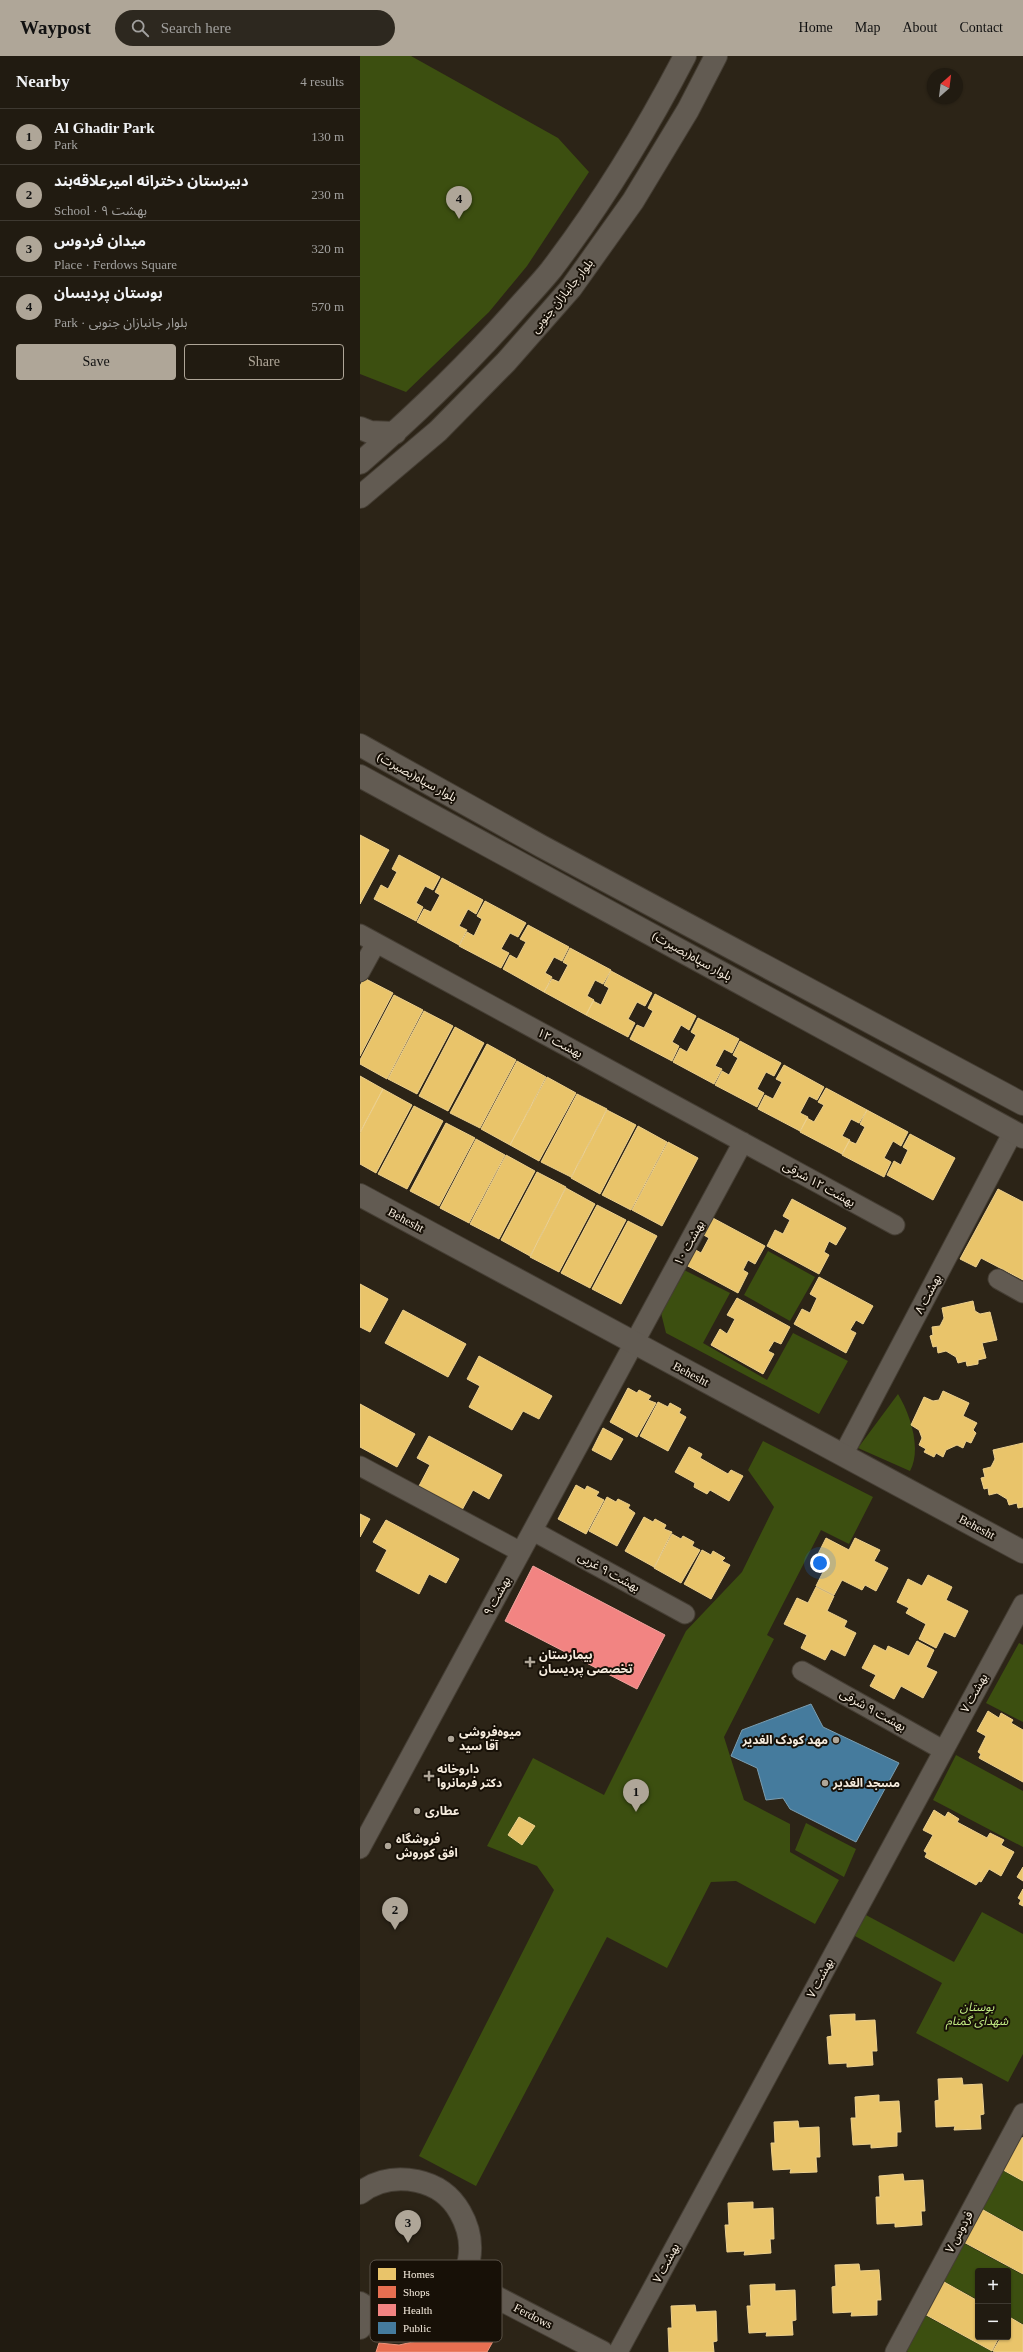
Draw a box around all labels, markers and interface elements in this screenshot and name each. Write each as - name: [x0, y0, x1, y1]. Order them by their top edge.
- search box: [115, 10, 395, 46]
- text: Waypost: [20, 17, 91, 38]
- icon: search: [129, 17, 151, 39]
- text: Search here: [161, 20, 231, 36]
- text: Home: [799, 20, 833, 35]
- text: Map: [855, 20, 880, 35]
- text: About: [902, 20, 937, 35]
- text: Contact: [959, 20, 1003, 35]
- north arrow: [927, 68, 963, 104]
- text: Nearby: [16, 72, 70, 91]
- text: 4 results: [300, 74, 344, 89]
- text: Al Ghadir Park: [54, 120, 155, 136]
- text: 1: [26, 129, 32, 144]
- text: 130 m: [311, 129, 344, 144]
- text: Park: [54, 137, 78, 152]
- text: دبیرستان دخترانه امیرعلاقه‌بند: [54, 173, 249, 189]
- pin: 4: [446, 186, 472, 219]
- text: 2: [26, 187, 32, 202]
- text: 230 m: [311, 187, 344, 202]
- text: School · بهشت ۹: [54, 203, 147, 218]
- text: میدان فردوس: [54, 233, 146, 249]
- text: 3: [26, 241, 32, 256]
- text: 320 m: [311, 241, 344, 256]
- street label: بلوار جانبازان جنوبی: [528, 256, 596, 336]
- text: Place · Ferdows Square: [54, 257, 177, 272]
- text: بوستان پردیسان: [54, 285, 163, 301]
- text: 4: [26, 299, 32, 314]
- text: 570 m: [311, 299, 344, 314]
- text: Park · بلوار جانبازان جنوبی: [54, 315, 188, 330]
- button: Save: [16, 344, 176, 380]
- button: Share: [184, 344, 344, 380]
- street label: بلوار سپاه(بصیرت): [374, 749, 459, 806]
- street label: بلوار سپاه(بصیرت): [649, 928, 734, 985]
- street label: بهشت ۱۲: [535, 1025, 585, 1061]
- street label: بهشت ۱۲ شرقی: [780, 1158, 858, 1210]
- street label: Behesht: [386, 1205, 427, 1236]
- street label: بهشت ۱۰: [671, 1218, 707, 1268]
- street label: بهشت ۸: [912, 1272, 944, 1316]
- street label: Behesht: [671, 1359, 712, 1390]
- street label: Behesht: [957, 1512, 998, 1543]
- street label: بهشت ۹ غربی: [576, 1549, 642, 1595]
- your location: [810, 1553, 830, 1573]
- street label: بهشت ۹: [481, 1574, 513, 1618]
- place label: بیمارستان تخصصی پردیسان: [539, 1648, 633, 1678]
- marker: بیمارستان تخصصی پردیسان: [524, 1656, 536, 1668]
- street label: بهشت ۷: [958, 1671, 990, 1715]
- street label: بهشت ۹ شرقی: [837, 1686, 909, 1734]
- place label: میوه‌فروشی آقا سید: [459, 1725, 521, 1753]
- place label: مهد کودک الغدیر: [741, 1733, 828, 1747]
- marker: میوه‌فروشی آقا سید: [446, 1734, 456, 1744]
- marker: مهد کودک الغدیر: [831, 1735, 841, 1745]
- place label: داروخانه دکتر فرمانروا: [437, 1762, 502, 1790]
- marker: داروخانه دکتر فرمانروا: [424, 1771, 434, 1781]
- place label: مسجد الغدیر: [832, 1776, 900, 1790]
- marker: مسجد الغدیر: [820, 1778, 830, 1788]
- pin: 1: [623, 1779, 649, 1812]
- place label: عطاری: [425, 1804, 460, 1818]
- marker: عطاری: [412, 1806, 422, 1816]
- place label: فروشگاه افق کوروش: [396, 1832, 458, 1860]
- marker: فروشگاه افق کوروش: [383, 1841, 393, 1851]
- pin: 2: [382, 1897, 408, 1930]
- street label: بهشت ۷: [804, 1956, 836, 2000]
- park label: بوستان شهدای گمنام: [945, 2000, 1009, 2030]
- street label: فردوس ۷: [942, 2209, 976, 2255]
- pin: 3: [395, 2210, 421, 2243]
- street label: بهشت ۷: [650, 2241, 682, 2285]
- legend: [370, 2260, 502, 2342]
- text: Homes: [403, 2268, 434, 2280]
- map controls: [975, 2268, 1011, 2340]
- button: +: [975, 2268, 1011, 2304]
- text: Shops: [403, 2286, 430, 2298]
- street label: Ferdows: [511, 2300, 555, 2332]
- text: Health: [403, 2304, 433, 2316]
- button: −: [975, 2304, 1011, 2340]
- text: Public: [403, 2322, 431, 2334]

